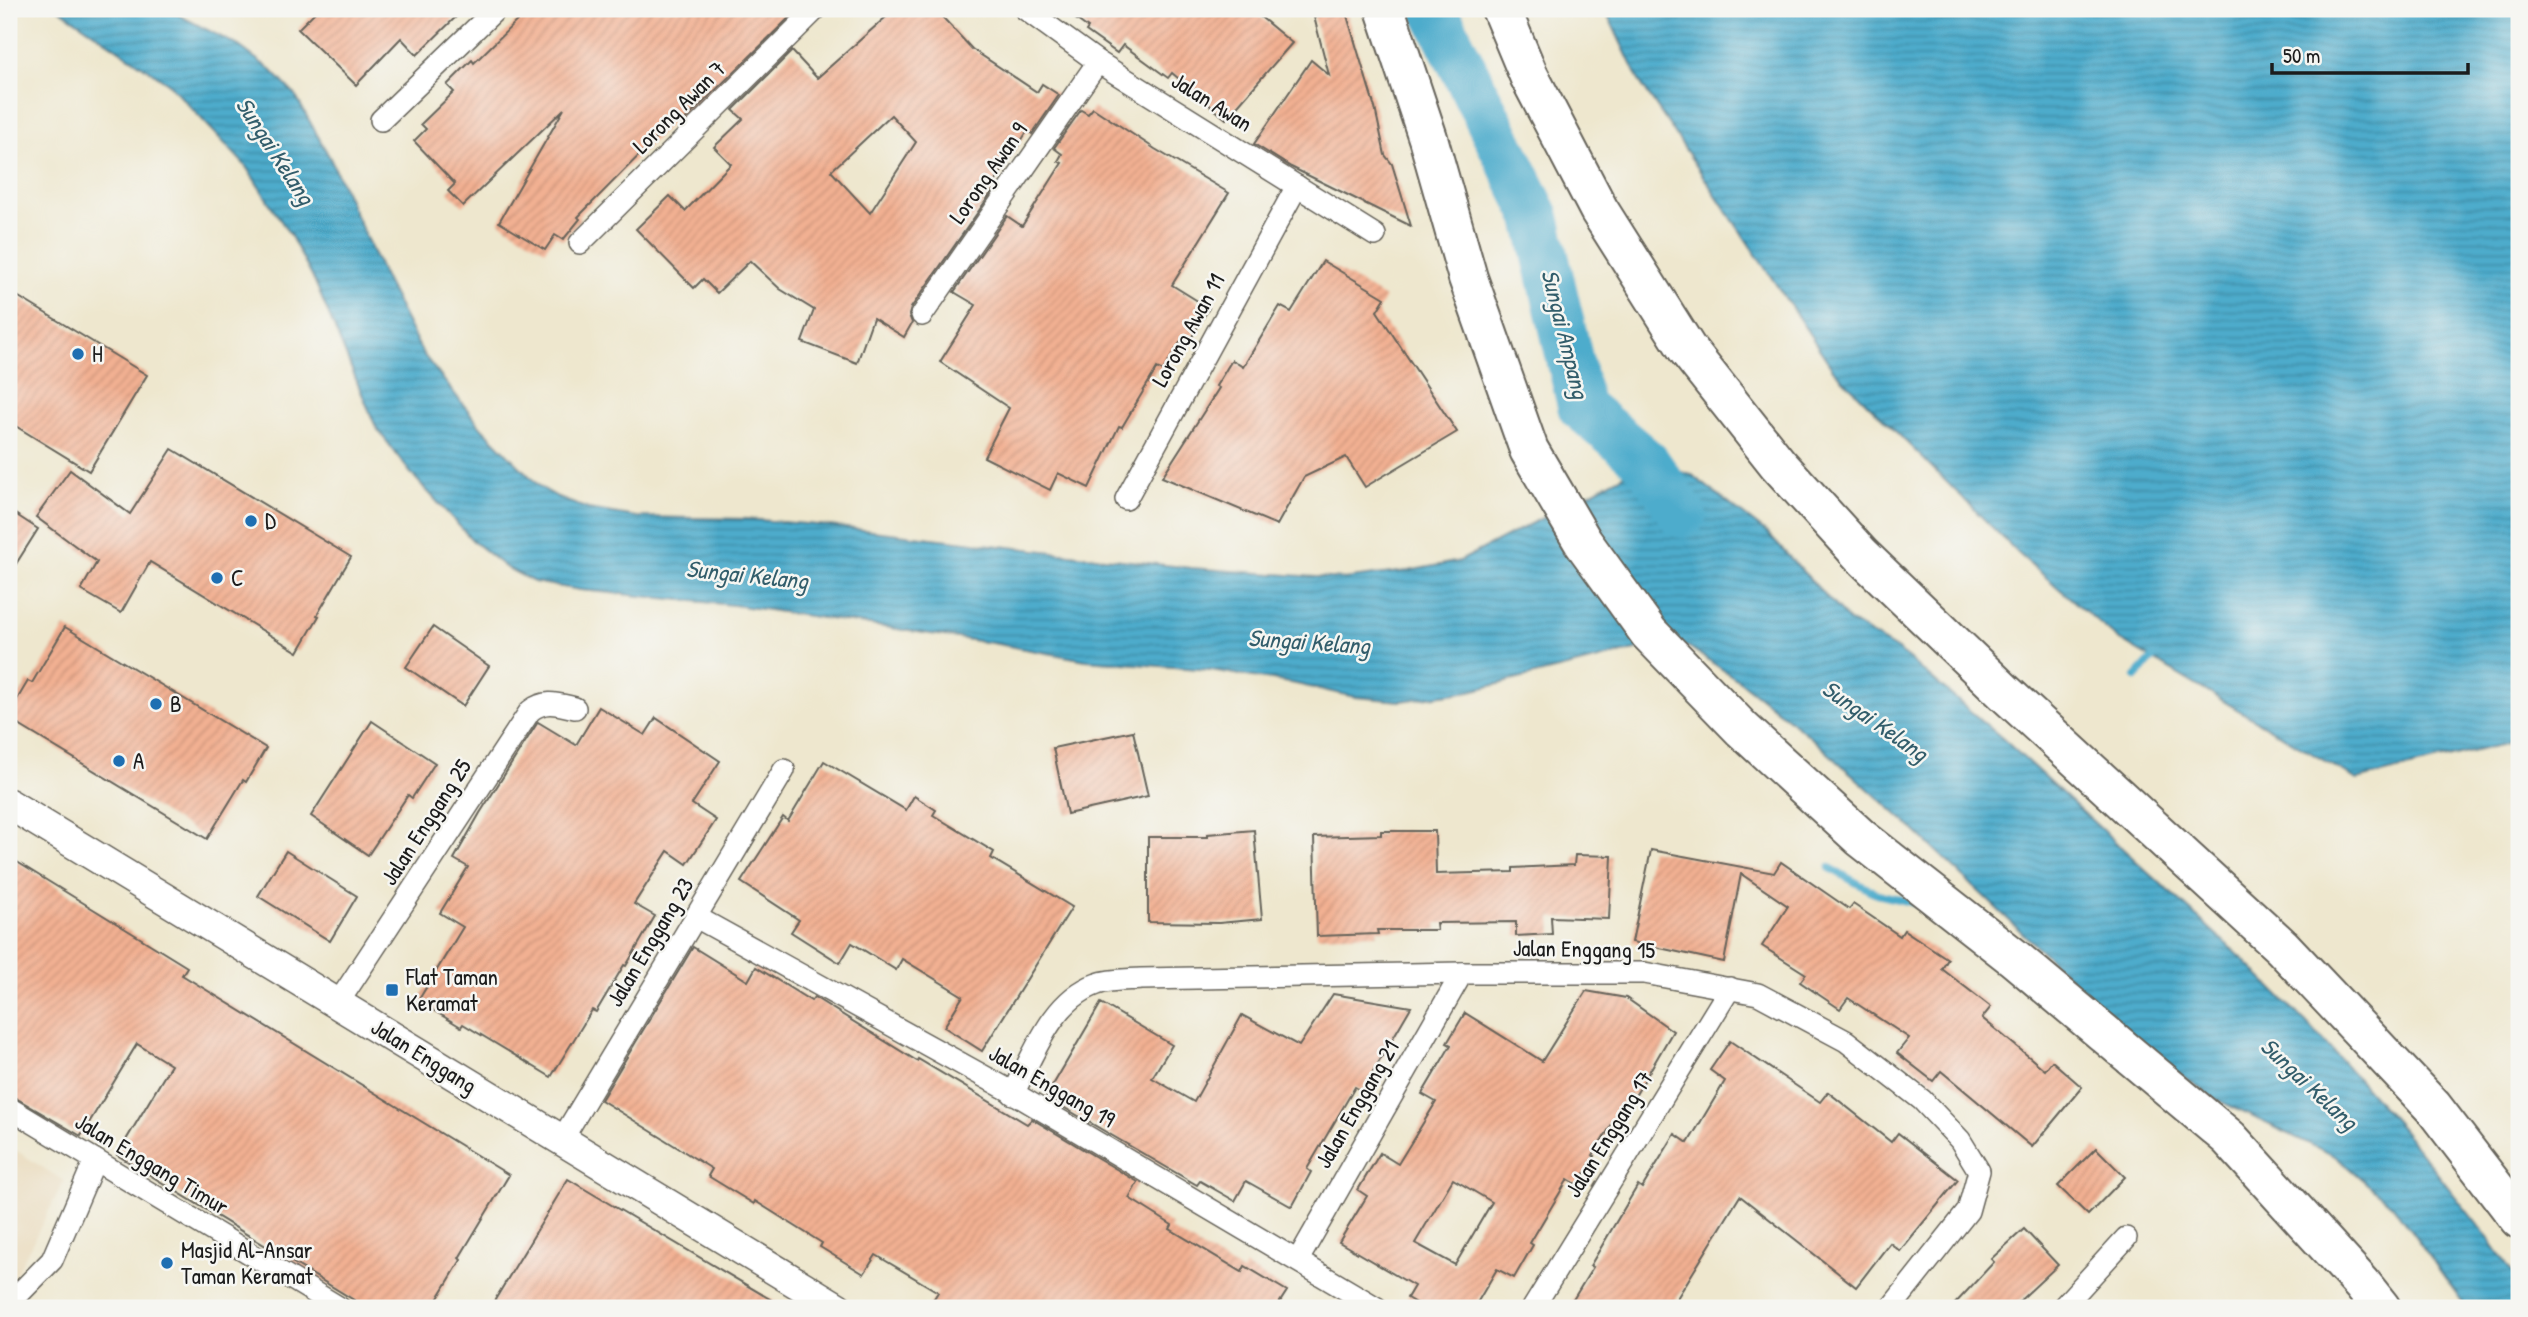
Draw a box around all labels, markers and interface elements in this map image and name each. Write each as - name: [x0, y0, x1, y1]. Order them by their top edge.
- scale bar: [2272, 32, 2468, 76]
- text: 50 m: [2283, 41, 2320, 70]
- street label: Lorong Awan 7: [625, 53, 732, 160]
- street label: Jalan Awan: [1166, 65, 1258, 138]
- water label: Sungai Kelang: [228, 91, 323, 212]
- street label: Lorong Awan 9: [941, 116, 1034, 229]
- water label: Sungai Ampang: [1534, 266, 1598, 403]
- street label: Lorong Awan 11: [1144, 268, 1231, 392]
- place label: H: [92, 338, 103, 369]
- marker: H: [70, 346, 86, 362]
- place label: D: [265, 505, 276, 536]
- marker: D: [243, 513, 259, 529]
- water label: Sungai Kelang: [685, 552, 811, 597]
- place label: C: [231, 562, 244, 593]
- marker: C: [209, 570, 225, 586]
- water label: Sungai Kelang: [1247, 621, 1372, 662]
- water label: Sungai Kelang: [1816, 672, 1936, 770]
- place label: B: [170, 688, 182, 719]
- marker: B: [148, 696, 164, 712]
- place label: A: [133, 745, 144, 776]
- street label: Jalan Enggang 25: [373, 752, 478, 891]
- marker: A: [111, 753, 127, 769]
- street label: Jalan Enggang 23: [599, 871, 700, 1012]
- street label: Jalan Enggang 15: [1513, 932, 1656, 965]
- place label: Flat Taman Keramat: [405, 961, 498, 1018]
- marker: Flat Taman Keramat: [384, 982, 400, 998]
- street label: Jalan Enggang: [366, 1011, 483, 1100]
- water label: Sungai Kelang: [2254, 1030, 2366, 1138]
- street label: Jalan Enggang 21: [1307, 1034, 1406, 1174]
- street label: Jalan Enggang 19: [983, 1037, 1121, 1134]
- street label: Jalan Enggang 17: [1557, 1064, 1660, 1203]
- street label: Jalan Enggang Timur: [70, 1105, 235, 1222]
- place label: Masjid Al-Ansar Taman Keramat: [181, 1234, 314, 1291]
- marker: Masjid Al-Ansar Taman Keramat: [159, 1255, 175, 1271]

